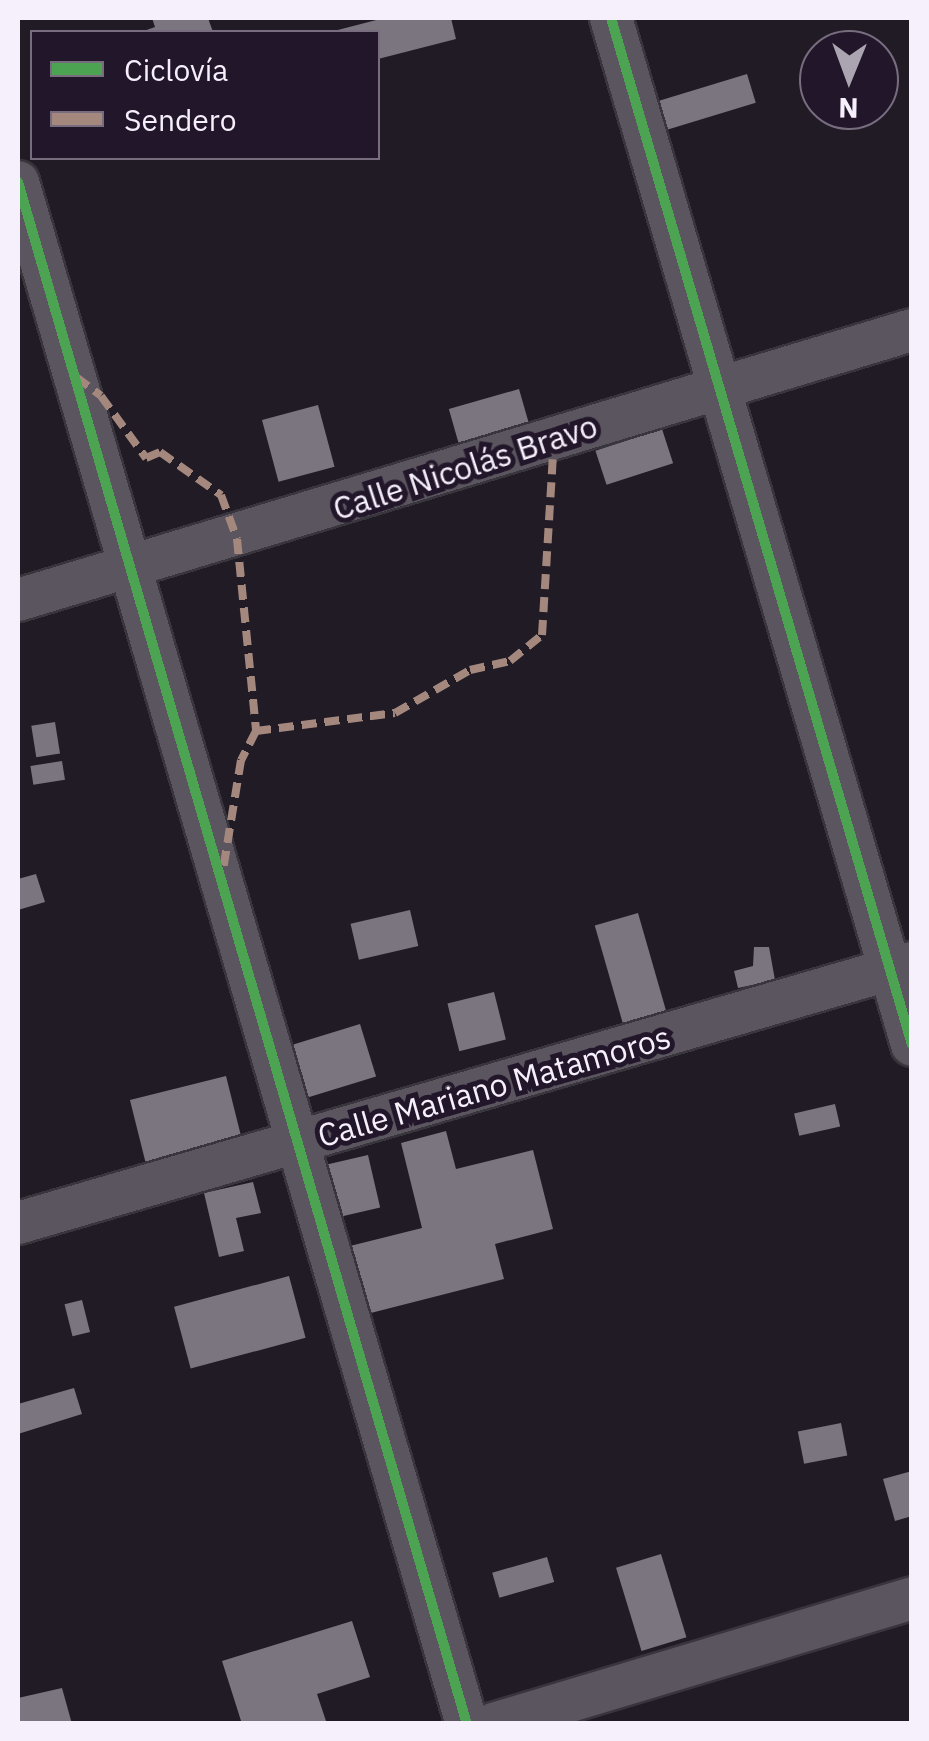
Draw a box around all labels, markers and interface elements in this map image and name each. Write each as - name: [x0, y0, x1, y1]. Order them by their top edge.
- legend: [30, 30, 380, 160]
- north arrow: [799, 30, 899, 130]
- text: Ciclovía: [124, 50, 228, 89]
- text: N: [838, 90, 859, 127]
- text: Sendero: [124, 100, 236, 139]
- street label: Calle Nicolás Bravo: [328, 406, 602, 528]
- street label: Calle Mariano Matamoros: [313, 1017, 675, 1155]

